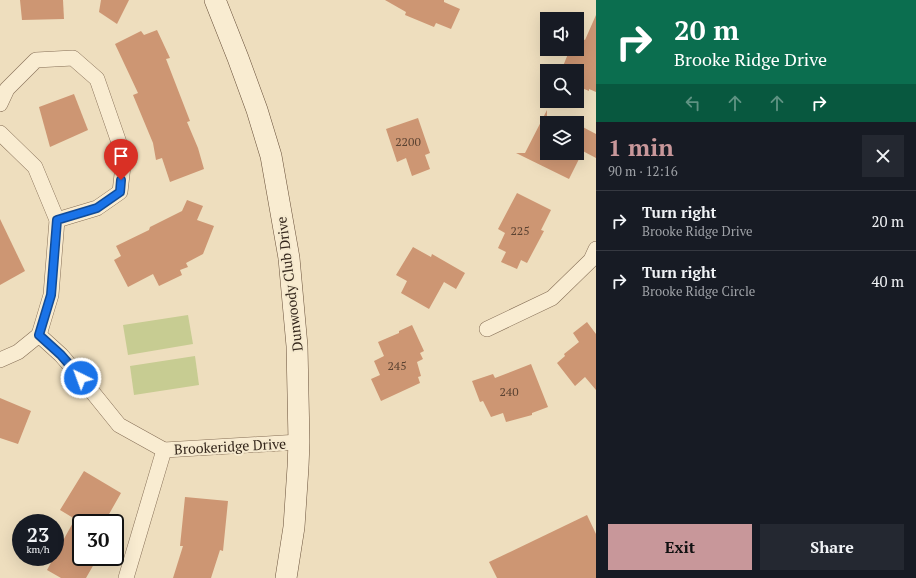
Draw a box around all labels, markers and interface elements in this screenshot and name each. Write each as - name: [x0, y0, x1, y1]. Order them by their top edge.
- text: 20 m: [674, 11, 739, 48]
- map controls: [540, 12, 584, 160]
- button: sound: [540, 12, 584, 56]
- icon: right: [608, 16, 660, 68]
- text: Brooke Ridge Drive: [674, 47, 827, 71]
- button: search: [540, 64, 584, 108]
- icon: left: [682, 92, 704, 114]
- icon: ahead: [724, 92, 746, 114]
- icon: ahead: [766, 92, 788, 114]
- icon: right: [808, 92, 830, 114]
- button: layers: [540, 116, 584, 160]
- text: 1 min: [608, 131, 674, 163]
- house number: 2200: [395, 134, 421, 149]
- button: close: [862, 135, 904, 177]
- pin: [104, 139, 138, 180]
- icon: arrive: [110, 145, 132, 167]
- text: 90 m · 12:16: [608, 162, 678, 180]
- text: Turn right: [642, 202, 717, 222]
- icon: right: [608, 210, 630, 232]
- text: 20 m: [871, 211, 904, 231]
- street label: Dunwoody Club Drive: [271, 215, 307, 353]
- text: Brooke Ridge Drive: [642, 222, 753, 240]
- house number: 225: [510, 223, 530, 238]
- text: Turn right: [642, 262, 717, 282]
- icon: right: [608, 270, 630, 292]
- text: 40 m: [871, 271, 904, 291]
- text: Brooke Ridge Circle: [642, 282, 755, 300]
- position arrow: [60, 357, 102, 399]
- house number: 245: [387, 358, 407, 373]
- house number: 240: [499, 384, 519, 399]
- street label: Brookeridge Drive: [174, 434, 286, 458]
- speed limit sign: 30: [72, 514, 124, 566]
- text: 23: [27, 521, 49, 548]
- button: Exit: [608, 524, 752, 570]
- button: Share: [760, 524, 904, 570]
- text: km/h: [26, 543, 50, 556]

